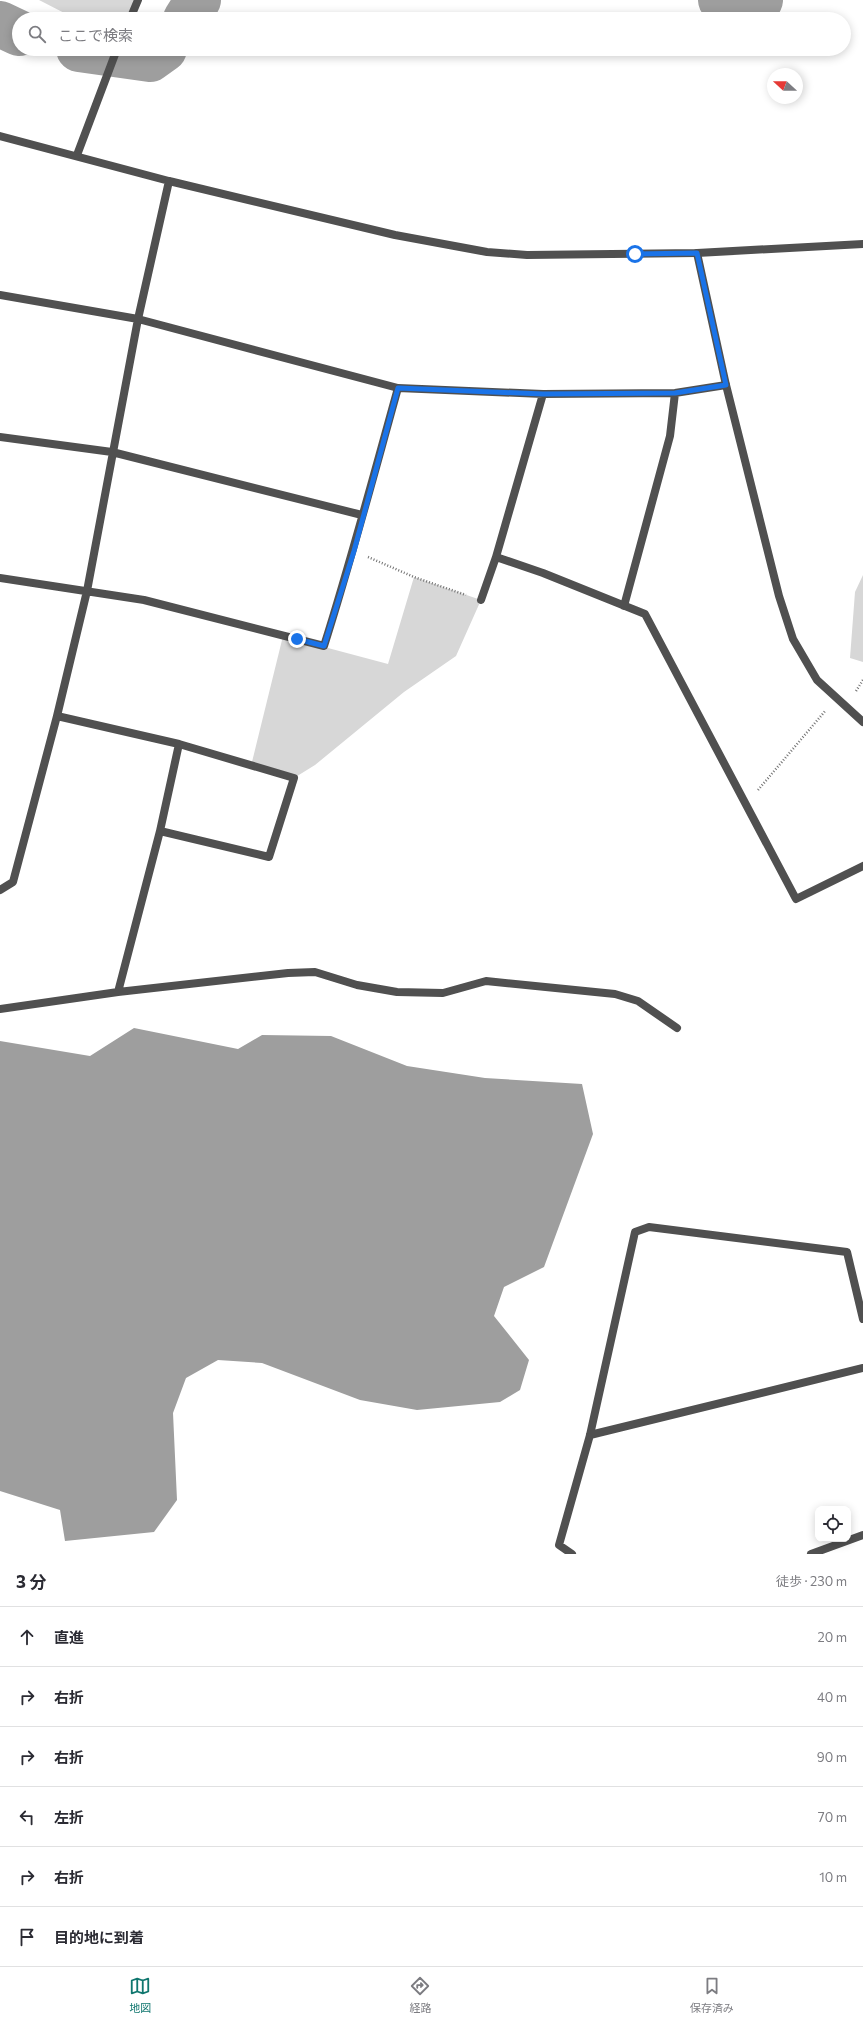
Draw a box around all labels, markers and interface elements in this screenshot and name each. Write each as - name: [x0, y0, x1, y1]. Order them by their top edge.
- search box: [12, 12, 851, 56]
- icon: search: [26, 23, 48, 45]
- text: ここで検索: [58, 26, 133, 44]
- north arrow: [767, 68, 803, 104]
- route start: [626, 245, 644, 263]
- route end: [288, 630, 306, 648]
- map controls: [815, 1506, 851, 1542]
- button: locate: [815, 1506, 851, 1542]
- text: 3 分: [16, 1571, 46, 1592]
- text: 徒歩 · 230 m: [776, 1573, 847, 1589]
- icon: ahead: [16, 1626, 38, 1648]
- text: 直進: [54, 1628, 84, 1646]
- text: 20 m: [818, 1629, 847, 1645]
- icon: right: [16, 1686, 38, 1708]
- text: 右折: [54, 1688, 84, 1706]
- text: 40 m: [817, 1689, 847, 1705]
- icon: right: [16, 1746, 38, 1768]
- text: 右折: [54, 1748, 84, 1766]
- text: 90 m: [817, 1749, 847, 1765]
- icon: left: [16, 1806, 38, 1828]
- text: 左折: [54, 1808, 84, 1826]
- text: 70 m: [818, 1809, 847, 1825]
- icon: right: [16, 1866, 38, 1888]
- text: 右折: [54, 1868, 84, 1886]
- text: 10 m: [819, 1869, 847, 1885]
- icon: arrive: [16, 1926, 38, 1948]
- text: 目的地に到着: [54, 1928, 144, 1946]
- tab: 地図: [129, 1975, 151, 2015]
- tab: 経路: [409, 1975, 431, 2015]
- tab: 保存済み: [690, 1975, 734, 2015]

